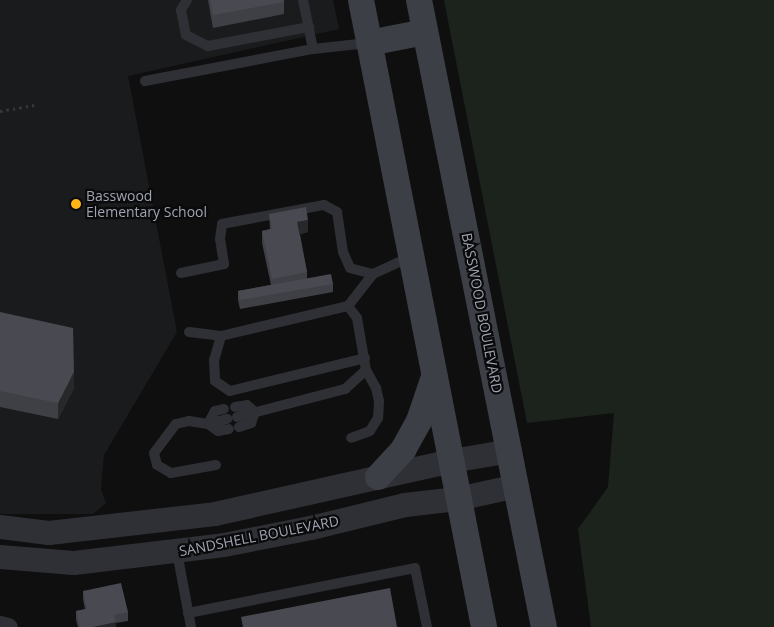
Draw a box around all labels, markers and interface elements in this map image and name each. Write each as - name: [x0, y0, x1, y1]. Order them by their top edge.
- place label: Basswood Elementary School: [86, 188, 207, 220]
- marker: Basswood Elementary School: [70, 198, 82, 210]
- street label: BASSWOOD BOULEVARD: [458, 231, 506, 395]
- street label: SANDSHELL BOULEVARD: [178, 512, 340, 560]

